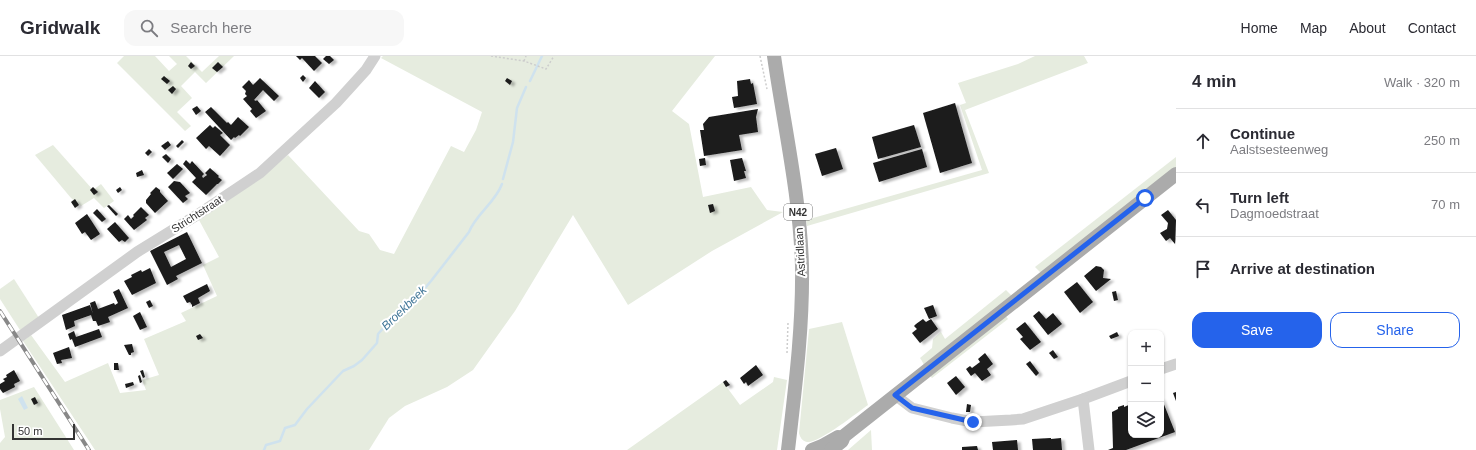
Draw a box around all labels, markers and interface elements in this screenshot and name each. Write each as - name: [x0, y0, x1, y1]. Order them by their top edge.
- search box: [124, 10, 404, 46]
- text: Gridwalk: [20, 17, 100, 38]
- icon: search: [138, 17, 160, 39]
- text: Search here: [170, 19, 252, 36]
- text: Home: [1241, 20, 1278, 36]
- text: Map: [1300, 20, 1327, 36]
- text: About: [1349, 20, 1386, 36]
- text: Contact: [1408, 20, 1456, 36]
- text: 4 min: [1192, 72, 1236, 91]
- text: Walk · 320 m: [1384, 75, 1460, 90]
- text: Continue: [1230, 125, 1295, 142]
- icon: ahead: [1192, 130, 1214, 152]
- text: 250 m: [1424, 133, 1460, 148]
- text: Aalstsesteenweg: [1230, 142, 1328, 157]
- route start: [1136, 189, 1154, 207]
- text: Turn left: [1230, 189, 1289, 206]
- street label: Strichtstraat: [169, 193, 225, 235]
- icon: left: [1192, 194, 1214, 216]
- text: 70 m: [1431, 197, 1460, 212]
- road number: N42: [784, 204, 812, 220]
- text: Dagmoedstraat: [1230, 206, 1319, 221]
- street label: Astridlaan: [793, 227, 807, 277]
- icon: arrive: [1192, 258, 1214, 280]
- text: Arrive at destination: [1230, 260, 1375, 277]
- water label: Broekbeek: [379, 282, 430, 333]
- button: Save: [1192, 312, 1322, 348]
- button: Share: [1330, 312, 1460, 348]
- map controls: [1128, 330, 1164, 438]
- button: +: [1128, 330, 1164, 366]
- button: −: [1128, 366, 1164, 402]
- button: layers: [1128, 402, 1164, 438]
- route end: [964, 413, 982, 431]
- scale bar: [12, 422, 75, 441]
- text: 50 m: [18, 425, 42, 437]

